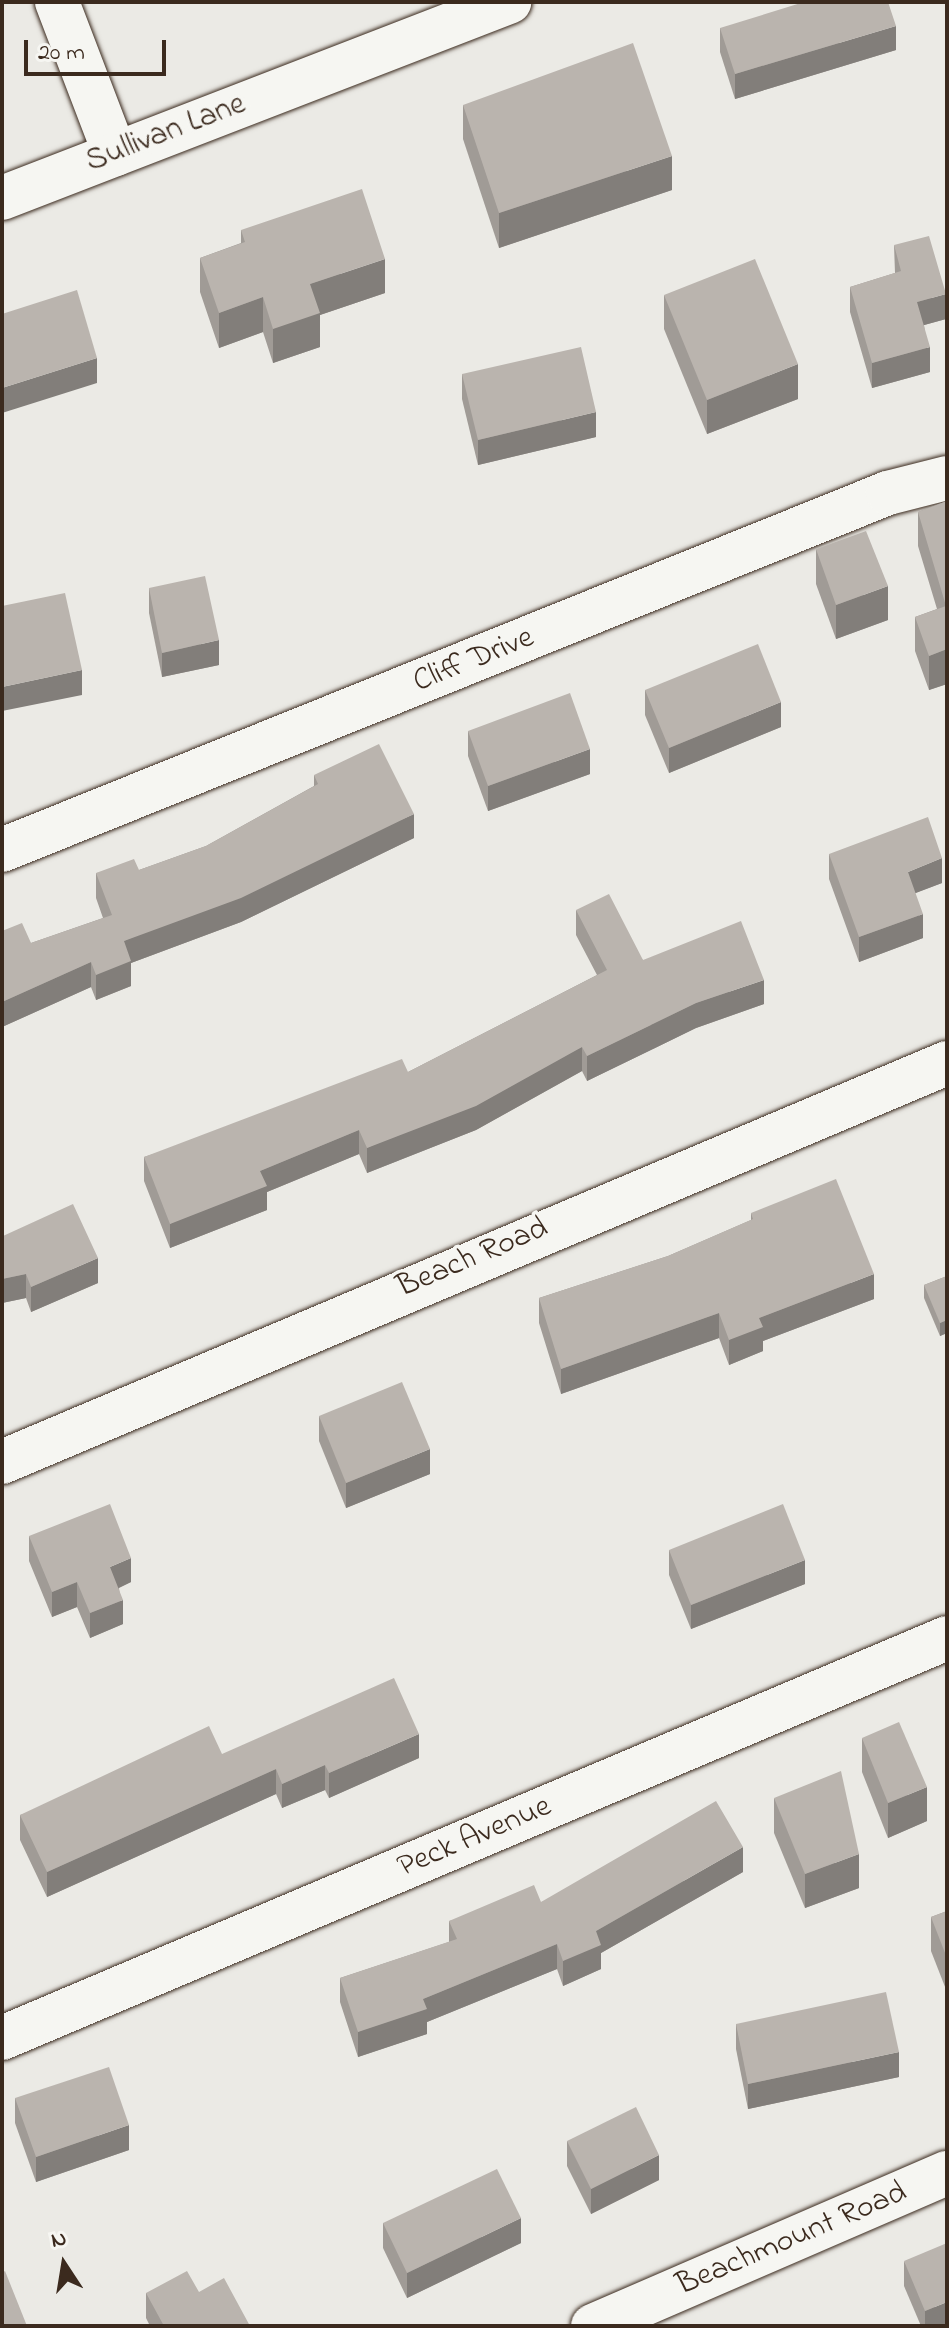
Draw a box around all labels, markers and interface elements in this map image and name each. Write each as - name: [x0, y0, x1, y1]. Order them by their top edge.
- scale bar: [28, 24, 170, 74]
- text: 20 m: [38, 36, 85, 71]
- street label: Sullivan Lane: [81, 86, 251, 182]
- street label: Cliff Drive: [408, 620, 540, 702]
- street label: Beach Road: [392, 1210, 554, 1308]
- street label: Peck Avenue: [393, 1789, 557, 1887]
- street label: Beachmount Road: [671, 2174, 913, 2306]
- text: N: [48, 2223, 70, 2258]
- north arrow: [24, 2224, 104, 2304]

